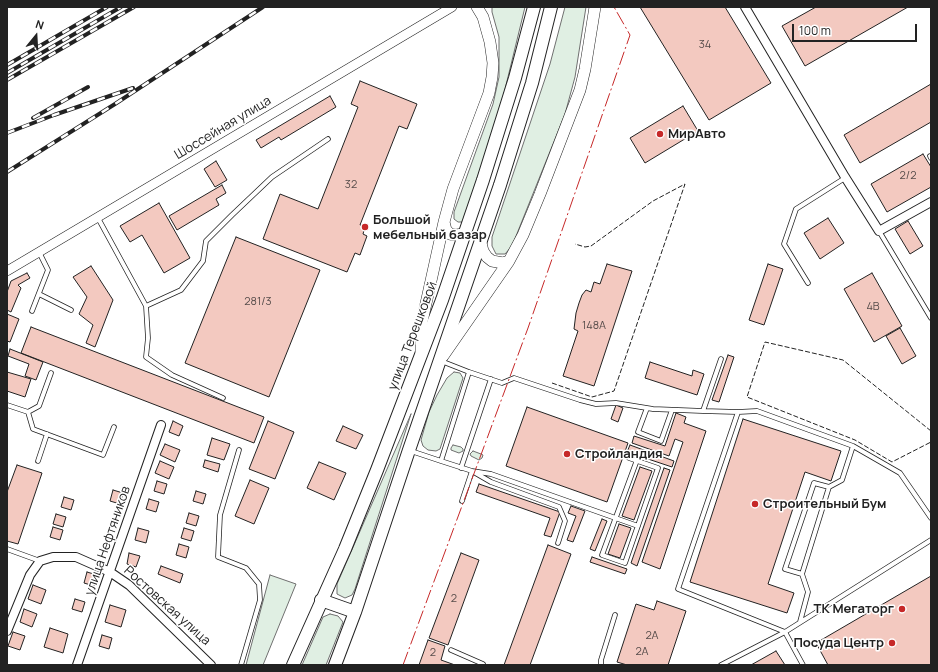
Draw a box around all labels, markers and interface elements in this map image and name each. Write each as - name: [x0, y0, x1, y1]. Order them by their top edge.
- north arrow: [16, 16, 56, 56]
- text: N: [34, 16, 46, 32]
- scale bar: [794, 16, 919, 42]
- text: 100 m: [799, 22, 831, 39]
- house number: 34: [699, 38, 711, 52]
- street label: Шоссейная улица: [172, 93, 274, 163]
- place label: МирАвто: [668, 126, 726, 142]
- marker: МирАвто: [655, 129, 665, 139]
- house number: 2/2: [900, 169, 916, 183]
- house number: 32: [345, 178, 357, 192]
- place label: Большой мебельный базар: [373, 212, 487, 243]
- marker: Большой мебельный базар: [360, 222, 370, 232]
- street label: улица Терешковой: [385, 280, 441, 392]
- house number: 281/3: [244, 295, 272, 309]
- house number: 4В: [866, 300, 880, 314]
- house number: 148А: [582, 319, 606, 333]
- place label: Стройландия: [575, 446, 663, 462]
- marker: Стройландия: [562, 449, 572, 459]
- street label: улица Нефтяников: [82, 484, 134, 598]
- place label: Строительный Бум: [763, 496, 886, 512]
- marker: Строительный Бум: [750, 499, 760, 509]
- street label: Ростовская улица: [121, 563, 213, 649]
- house number: 2: [451, 592, 457, 606]
- place label: ТК Мегаторг: [814, 601, 894, 617]
- marker: ТК Мегаторг: [897, 604, 907, 614]
- house number: 2А: [645, 629, 659, 643]
- place label: Посуда Центр: [793, 635, 884, 651]
- marker: Посуда Центр: [887, 638, 897, 648]
- house number: 2А: [635, 645, 649, 659]
- house number: 2: [430, 646, 436, 660]

